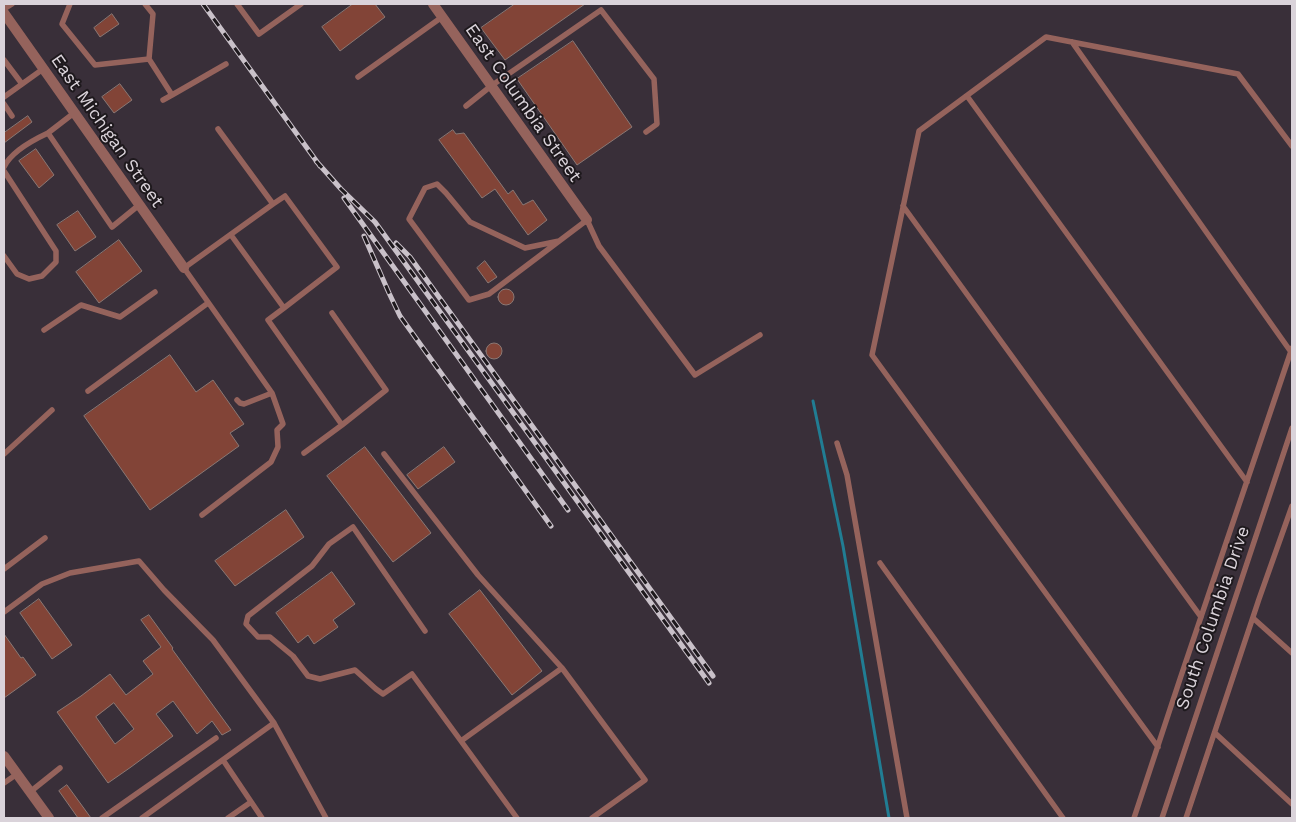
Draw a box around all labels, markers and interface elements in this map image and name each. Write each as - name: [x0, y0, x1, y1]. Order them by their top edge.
- street label: East Columbia Street: [460, 20, 586, 186]
- street label: East Michigan Street: [46, 50, 168, 212]
- street label: South Columbia Drive: [1171, 524, 1255, 712]

